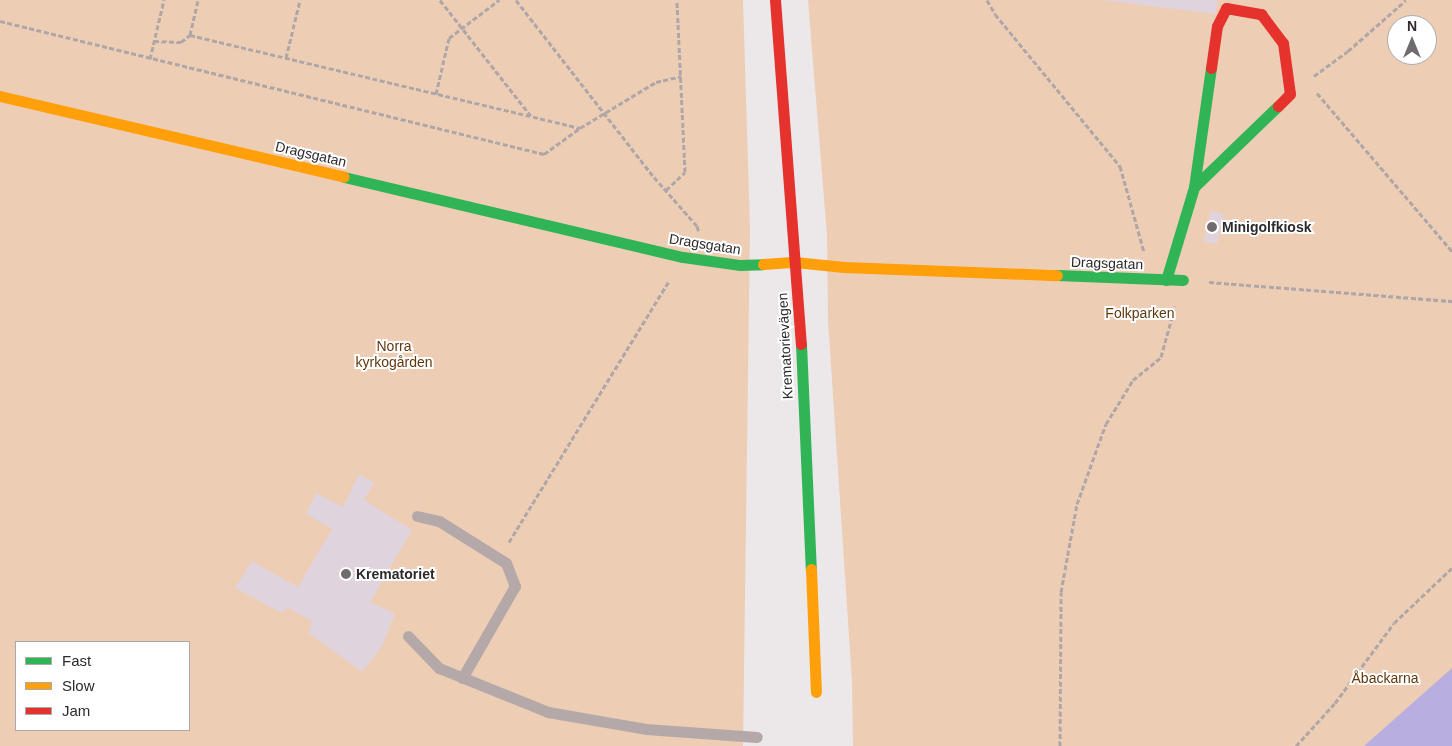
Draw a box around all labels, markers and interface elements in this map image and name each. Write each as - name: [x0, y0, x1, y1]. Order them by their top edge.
- north arrow: [1387, 15, 1437, 65]
- text: N: [1407, 18, 1417, 34]
- street label: Dragsgatan: [274, 138, 348, 170]
- place label: Minigolfkiosk: [1222, 219, 1311, 235]
- marker: Minigolfkiosk: [1206, 221, 1218, 233]
- street label: Dragsgatan: [668, 230, 742, 258]
- street label: Dragsgatan: [1071, 253, 1143, 273]
- street label: Krematorievägen: [774, 292, 796, 400]
- park label: Folkparken: [1105, 305, 1175, 321]
- park label: Norra kyrkogården: [355, 338, 433, 371]
- place label: Krematoriet: [356, 566, 435, 582]
- marker: Krematoriet: [340, 568, 352, 580]
- legend: [15, 641, 190, 731]
- text: Fast: [62, 652, 91, 669]
- park label: Åbackarna: [1352, 670, 1418, 686]
- text: Slow: [62, 677, 95, 694]
- text: Jam: [62, 702, 90, 719]

